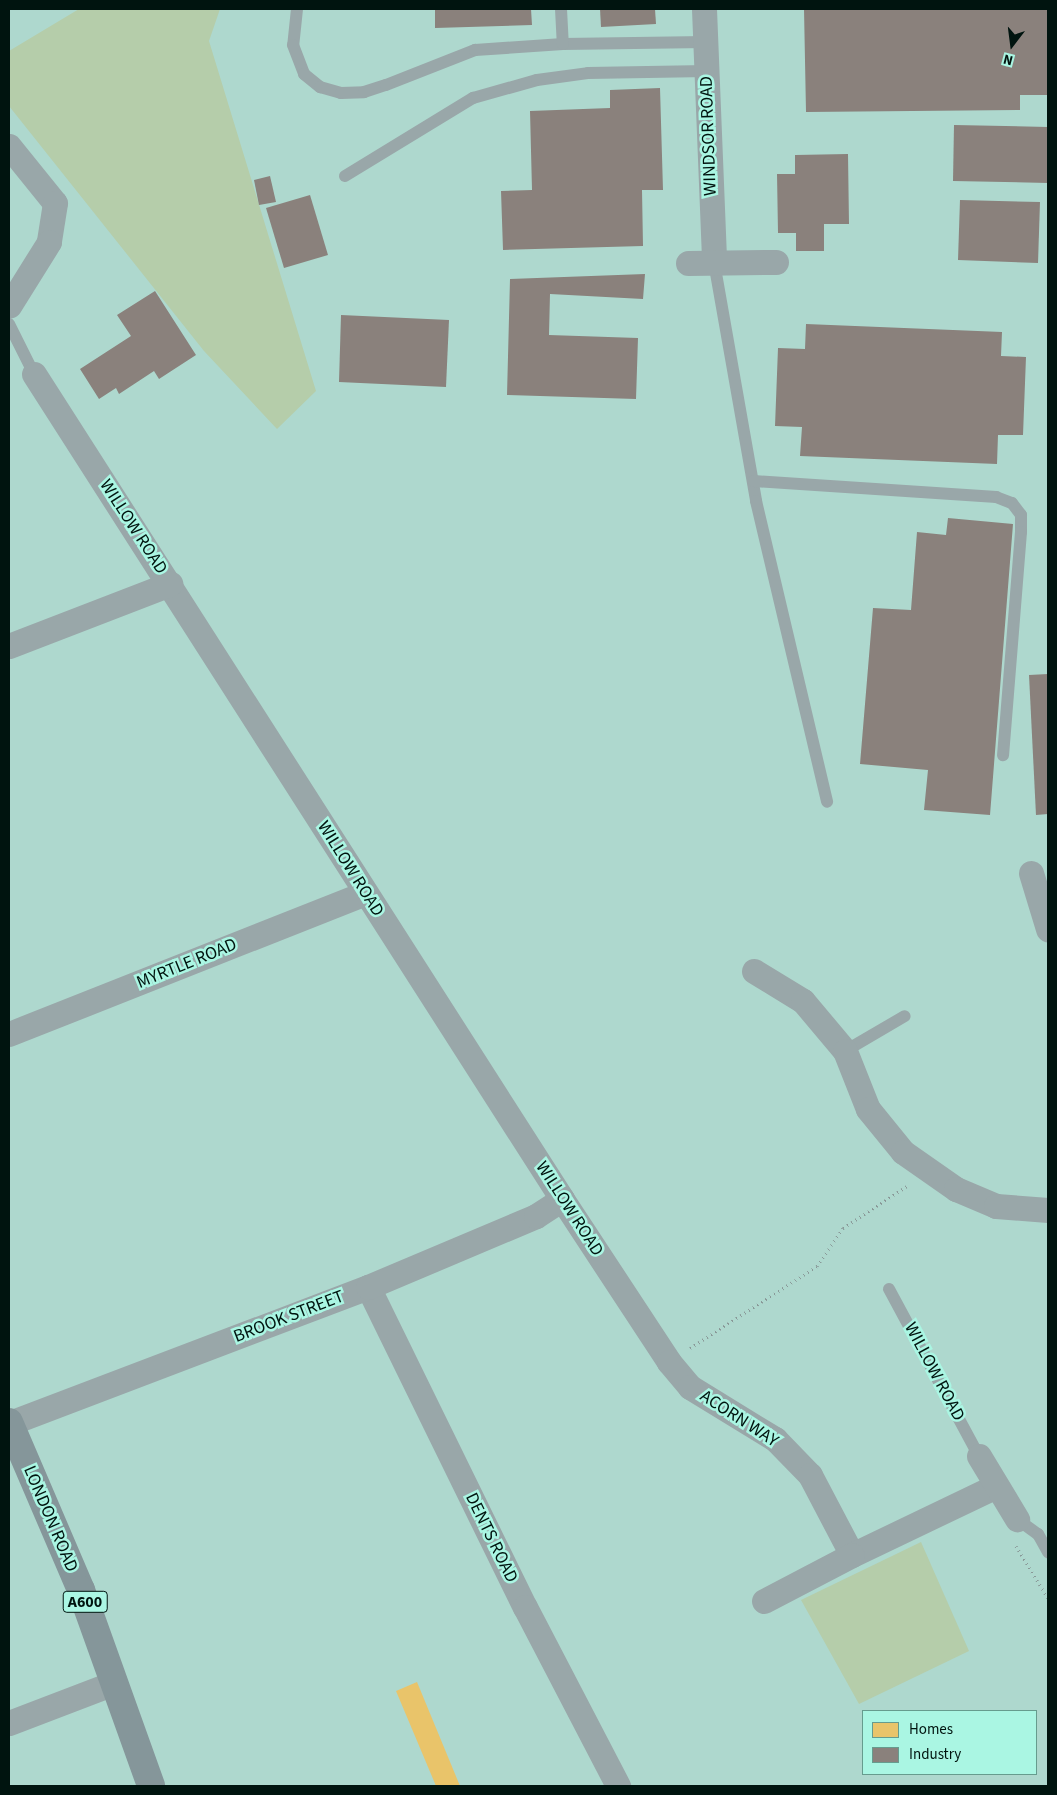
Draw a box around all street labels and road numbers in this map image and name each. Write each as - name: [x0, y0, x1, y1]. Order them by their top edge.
- street label: WINDSOR ROAD: [696, 76, 722, 196]
- street label: WILLOW ROAD: [94, 476, 172, 578]
- street label: WILLOW ROAD: [312, 817, 388, 921]
- street label: MYRTLE ROAD: [134, 934, 240, 994]
- street label: WILLOW ROAD: [530, 1158, 608, 1260]
- street label: BROOK STREET: [231, 1286, 347, 1348]
- street label: WILLOW ROAD: [899, 1319, 969, 1425]
- street label: ACORN WAY: [696, 1386, 782, 1452]
- street label: LONDON ROAD: [18, 1463, 82, 1575]
- street label: DENTS ROAD: [460, 1490, 522, 1586]
- road number: A600: [62, 1588, 108, 1615]

